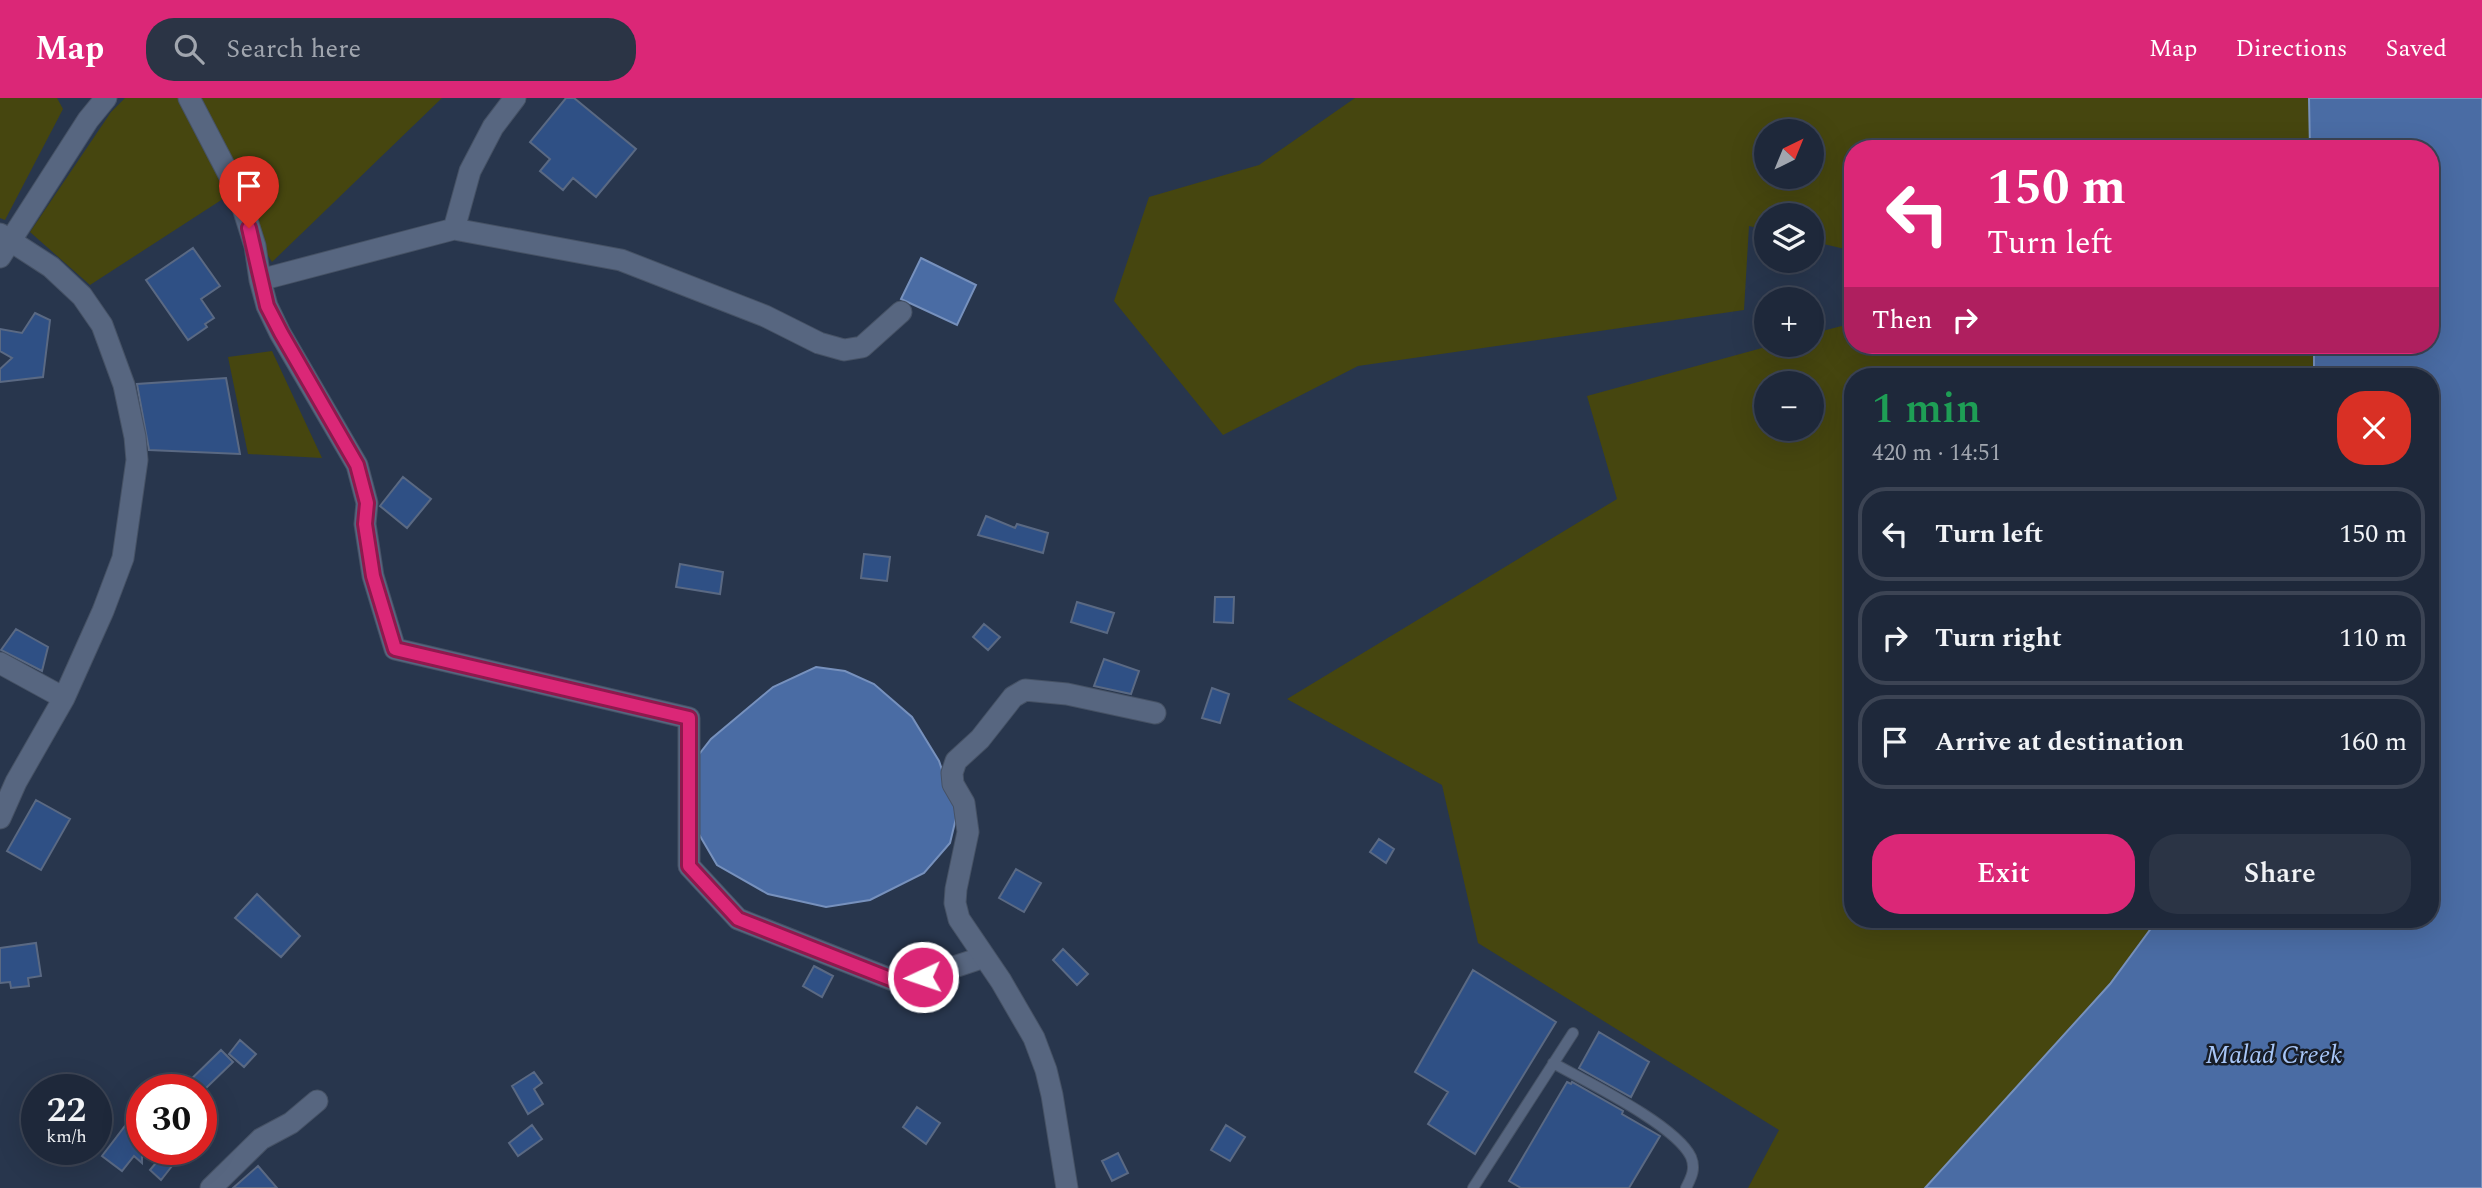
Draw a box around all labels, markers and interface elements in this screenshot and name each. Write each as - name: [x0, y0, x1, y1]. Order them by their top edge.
- search box: [146, 18, 636, 81]
- text: Map: [35, 24, 104, 74]
- text: Search here: [226, 29, 361, 69]
- icon: search: [170, 30, 208, 68]
- text: Map: [2149, 31, 2197, 67]
- text: Directions: [2235, 31, 2347, 67]
- text: Saved: [2385, 31, 2447, 67]
- north arrow: [1754, 119, 1824, 189]
- map controls: [1754, 119, 1824, 441]
- text: 150 m: [1987, 151, 2126, 226]
- pin: [219, 156, 279, 228]
- icon: arrive: [230, 167, 268, 205]
- icon: left: [1872, 168, 1963, 259]
- button: layers: [1754, 203, 1824, 273]
- text: Turn left: [1987, 219, 2113, 268]
- button: +: [1754, 287, 1824, 357]
- text: Then: [1872, 300, 1932, 340]
- icon: right: [1946, 301, 1984, 339]
- button: −: [1754, 371, 1824, 441]
- text: 1 min: [1872, 378, 1981, 441]
- button: close: [2337, 391, 2411, 465]
- text: 420 m · 14:51: [1872, 436, 2001, 471]
- text: Turn left: [1935, 514, 2043, 554]
- text: 150 m: [2339, 514, 2407, 554]
- icon: left: [1876, 515, 1914, 553]
- text: Turn right: [1935, 618, 2062, 658]
- text: 110 m: [2339, 618, 2407, 658]
- icon: right: [1876, 619, 1914, 657]
- text: Arrive at destination: [1935, 722, 2184, 762]
- text: 160 m: [2339, 722, 2407, 762]
- icon: arrive: [1876, 723, 1914, 761]
- button: Exit: [1872, 834, 2135, 914]
- button: Share: [2149, 834, 2411, 914]
- position arrow: [886, 940, 960, 1014]
- water label: Malad Creek: [2206, 1035, 2342, 1075]
- speed limit sign: 30: [126, 1074, 217, 1165]
- text: 22: [47, 1084, 86, 1137]
- text: km/h: [46, 1123, 87, 1150]

